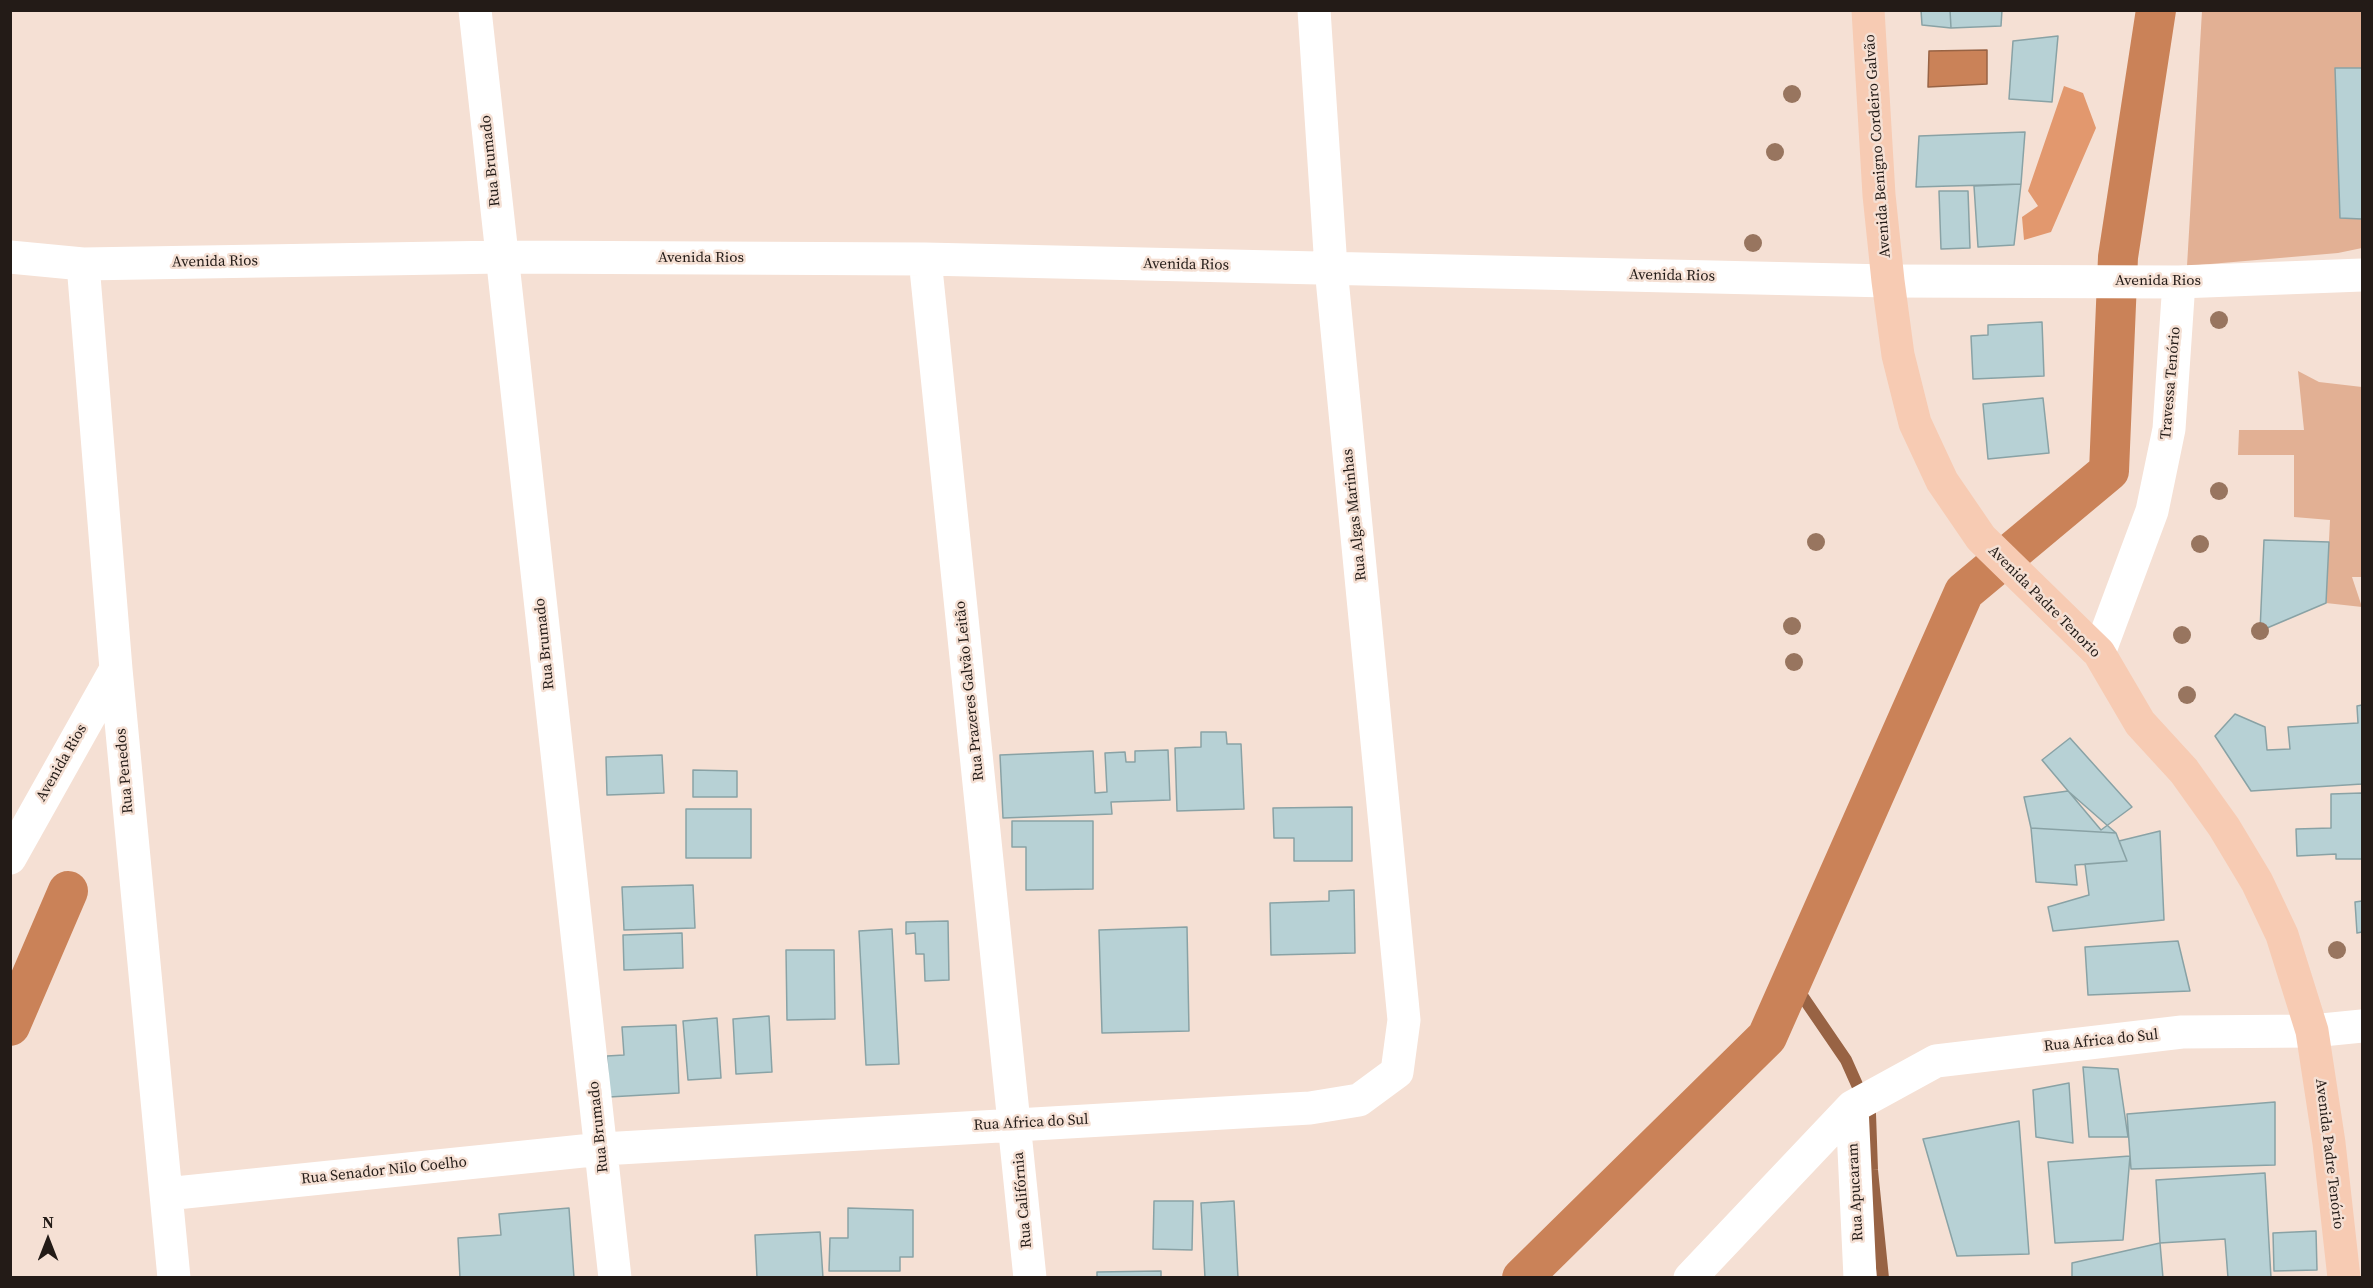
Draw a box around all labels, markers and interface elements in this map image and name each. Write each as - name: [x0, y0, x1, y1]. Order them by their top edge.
- street label: Avenida Benigno Cordeiro Galvão: [1861, 34, 1895, 258]
- street label: Rua Brumado: [477, 114, 505, 208]
- street label: Avenida Rios: [658, 249, 744, 267]
- street label: Avenida Rios: [172, 252, 258, 272]
- street label: Avenida Rios: [1143, 255, 1229, 275]
- street label: Avenida Rios: [1629, 266, 1715, 286]
- street label: Avenida Rios: [2115, 272, 2201, 290]
- street label: Travessa Tenório: [2157, 326, 2185, 440]
- street label: Rua Algas Marinhas: [1339, 448, 1371, 582]
- street label: Avenida Padre Tenorio: [1984, 542, 2104, 662]
- street label: Rua Brumado: [531, 597, 559, 691]
- street label: Rua Prazeres Galvão Leitão: [952, 600, 988, 782]
- street label: Avenida Rios: [33, 721, 91, 805]
- street label: Rua Penedos: [112, 728, 138, 814]
- street label: Rua Africa do Sul: [2043, 1026, 2159, 1056]
- street label: Avenida Padre Tenório: [2311, 1078, 2347, 1230]
- street label: Rua Brumado: [585, 1080, 613, 1174]
- street label: Rua Africa do Sul: [973, 1111, 1089, 1135]
- street label: Rua Apucaram: [1844, 1142, 1868, 1242]
- street label: Rua Califórnia: [1010, 1151, 1036, 1249]
- street label: Rua Senador Nilo Coelho: [300, 1153, 468, 1189]
- north arrow: [18, 1210, 78, 1270]
- text: N: [42, 1211, 54, 1233]

